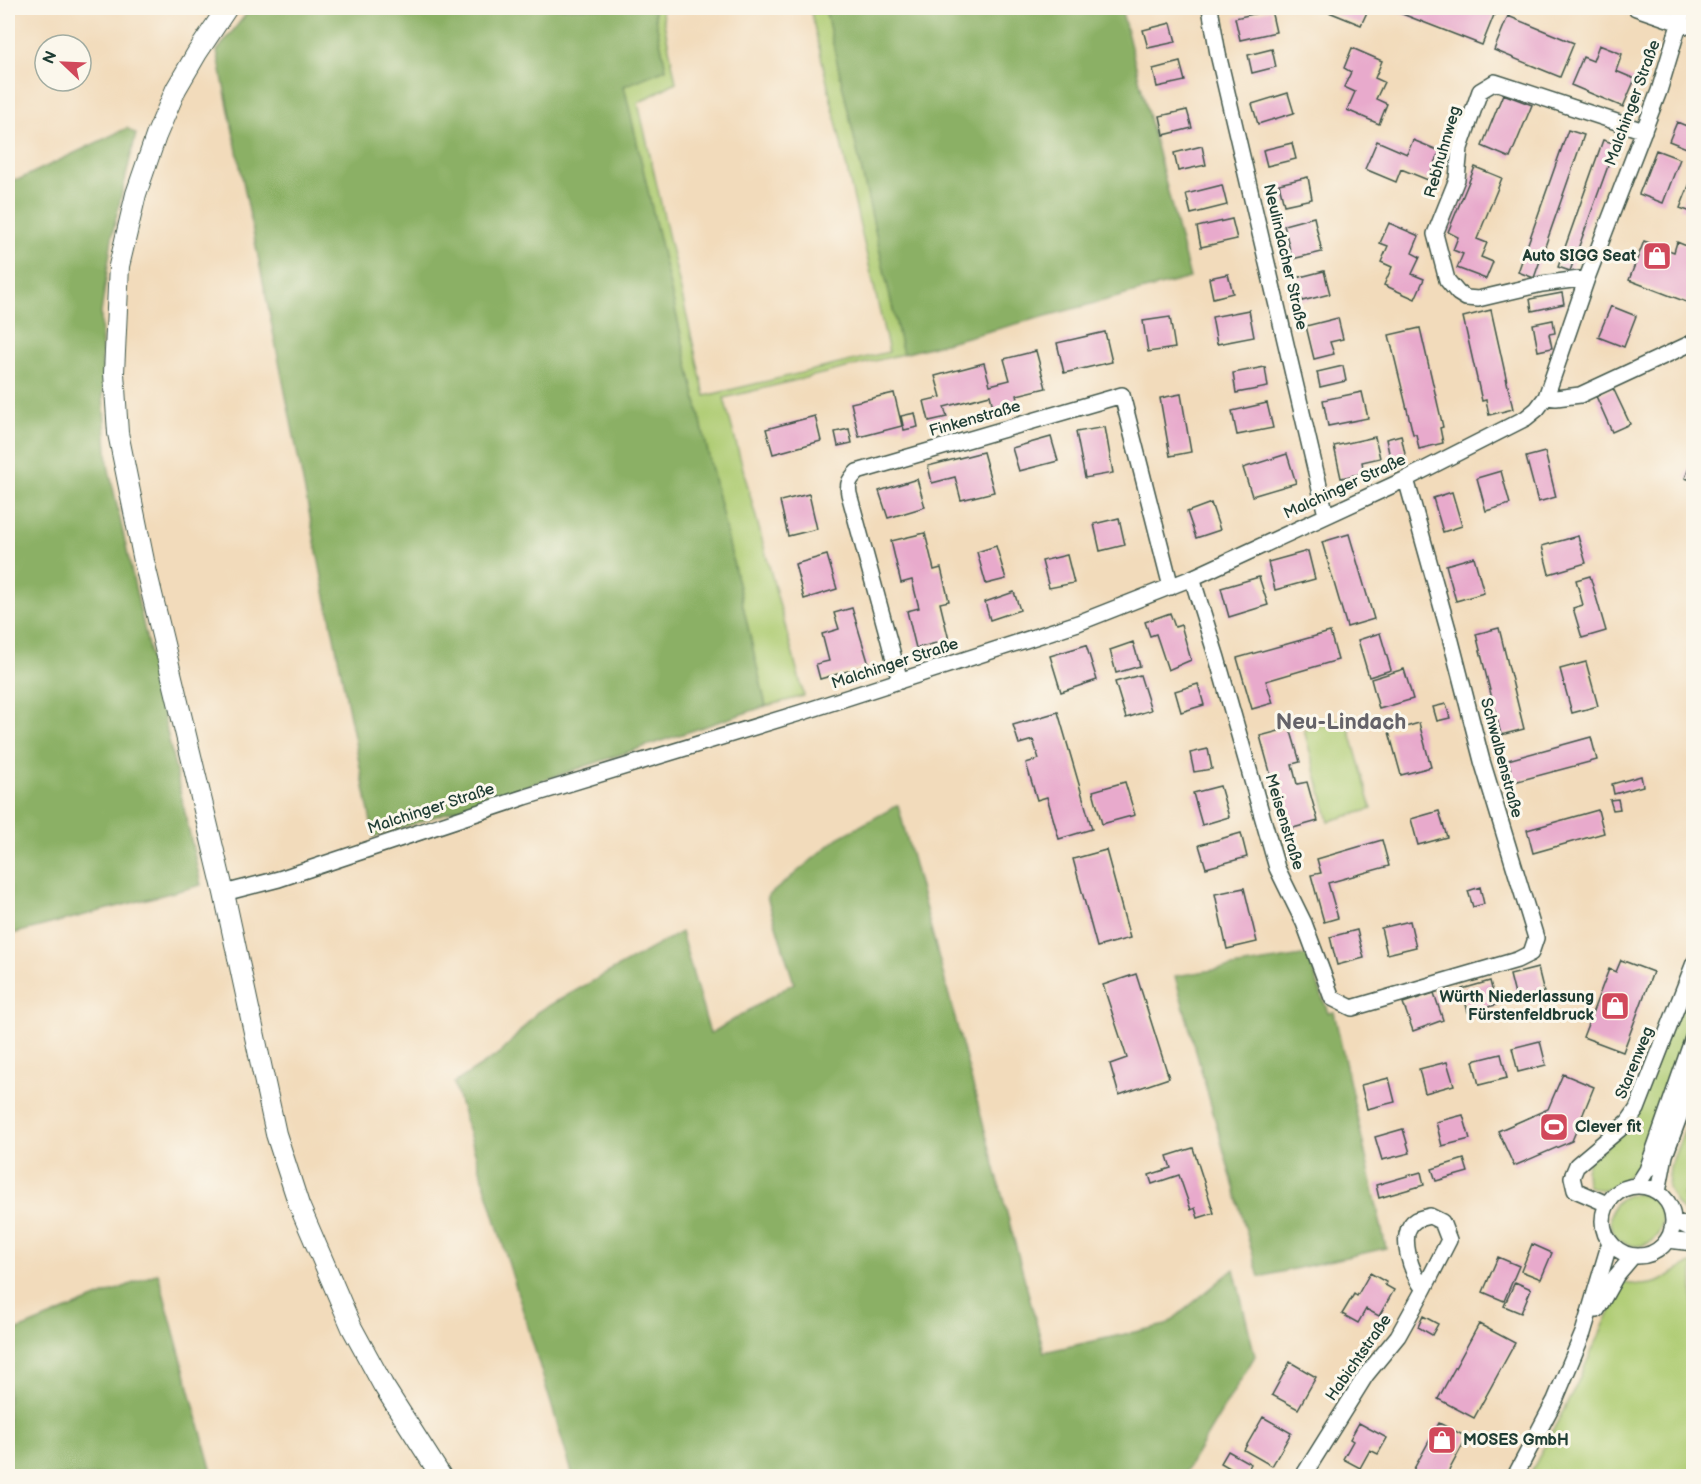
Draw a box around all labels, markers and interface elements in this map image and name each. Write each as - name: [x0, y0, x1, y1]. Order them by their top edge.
- north arrow: [33, 33, 93, 93]
- street label: Malchinger Straße: [1601, 37, 1665, 169]
- text: N: [39, 48, 62, 67]
- street label: Rebhuhnweg: [1421, 104, 1465, 200]
- street label: Neulindacher Straße: [1259, 182, 1311, 332]
- shop icon: Auto SIGG Seat: [1641, 240, 1673, 272]
- place label: Auto SIGG Seat: [1521, 247, 1637, 266]
- street label: Finkenstraße: [927, 397, 1023, 441]
- street label: Malchinger Straße: [1281, 450, 1410, 524]
- street label: Malchinger Straße: [829, 634, 961, 694]
- street label: Schwalbenstraße: [1476, 696, 1526, 821]
- district label: Neu-Lindach: [1276, 709, 1406, 736]
- street label: Meisenstraße: [1260, 772, 1308, 873]
- street label: Malchinger Straße: [365, 779, 497, 839]
- place label: Würth Niederlassung Fürstenfeldbruck: [1439, 988, 1595, 1025]
- shop icon: Würth Niederlassung Fürstenfeldbruck: [1599, 990, 1631, 1022]
- street label: Starenweg: [1612, 1024, 1658, 1102]
- sports icon: Clever fit: [1538, 1111, 1570, 1143]
- place label: Clever fit: [1575, 1118, 1642, 1137]
- street label: Habichtstraße: [1322, 1311, 1396, 1405]
- shop icon: MOSES GmbH: [1426, 1424, 1458, 1456]
- place label: MOSES GmbH: [1463, 1431, 1569, 1450]

